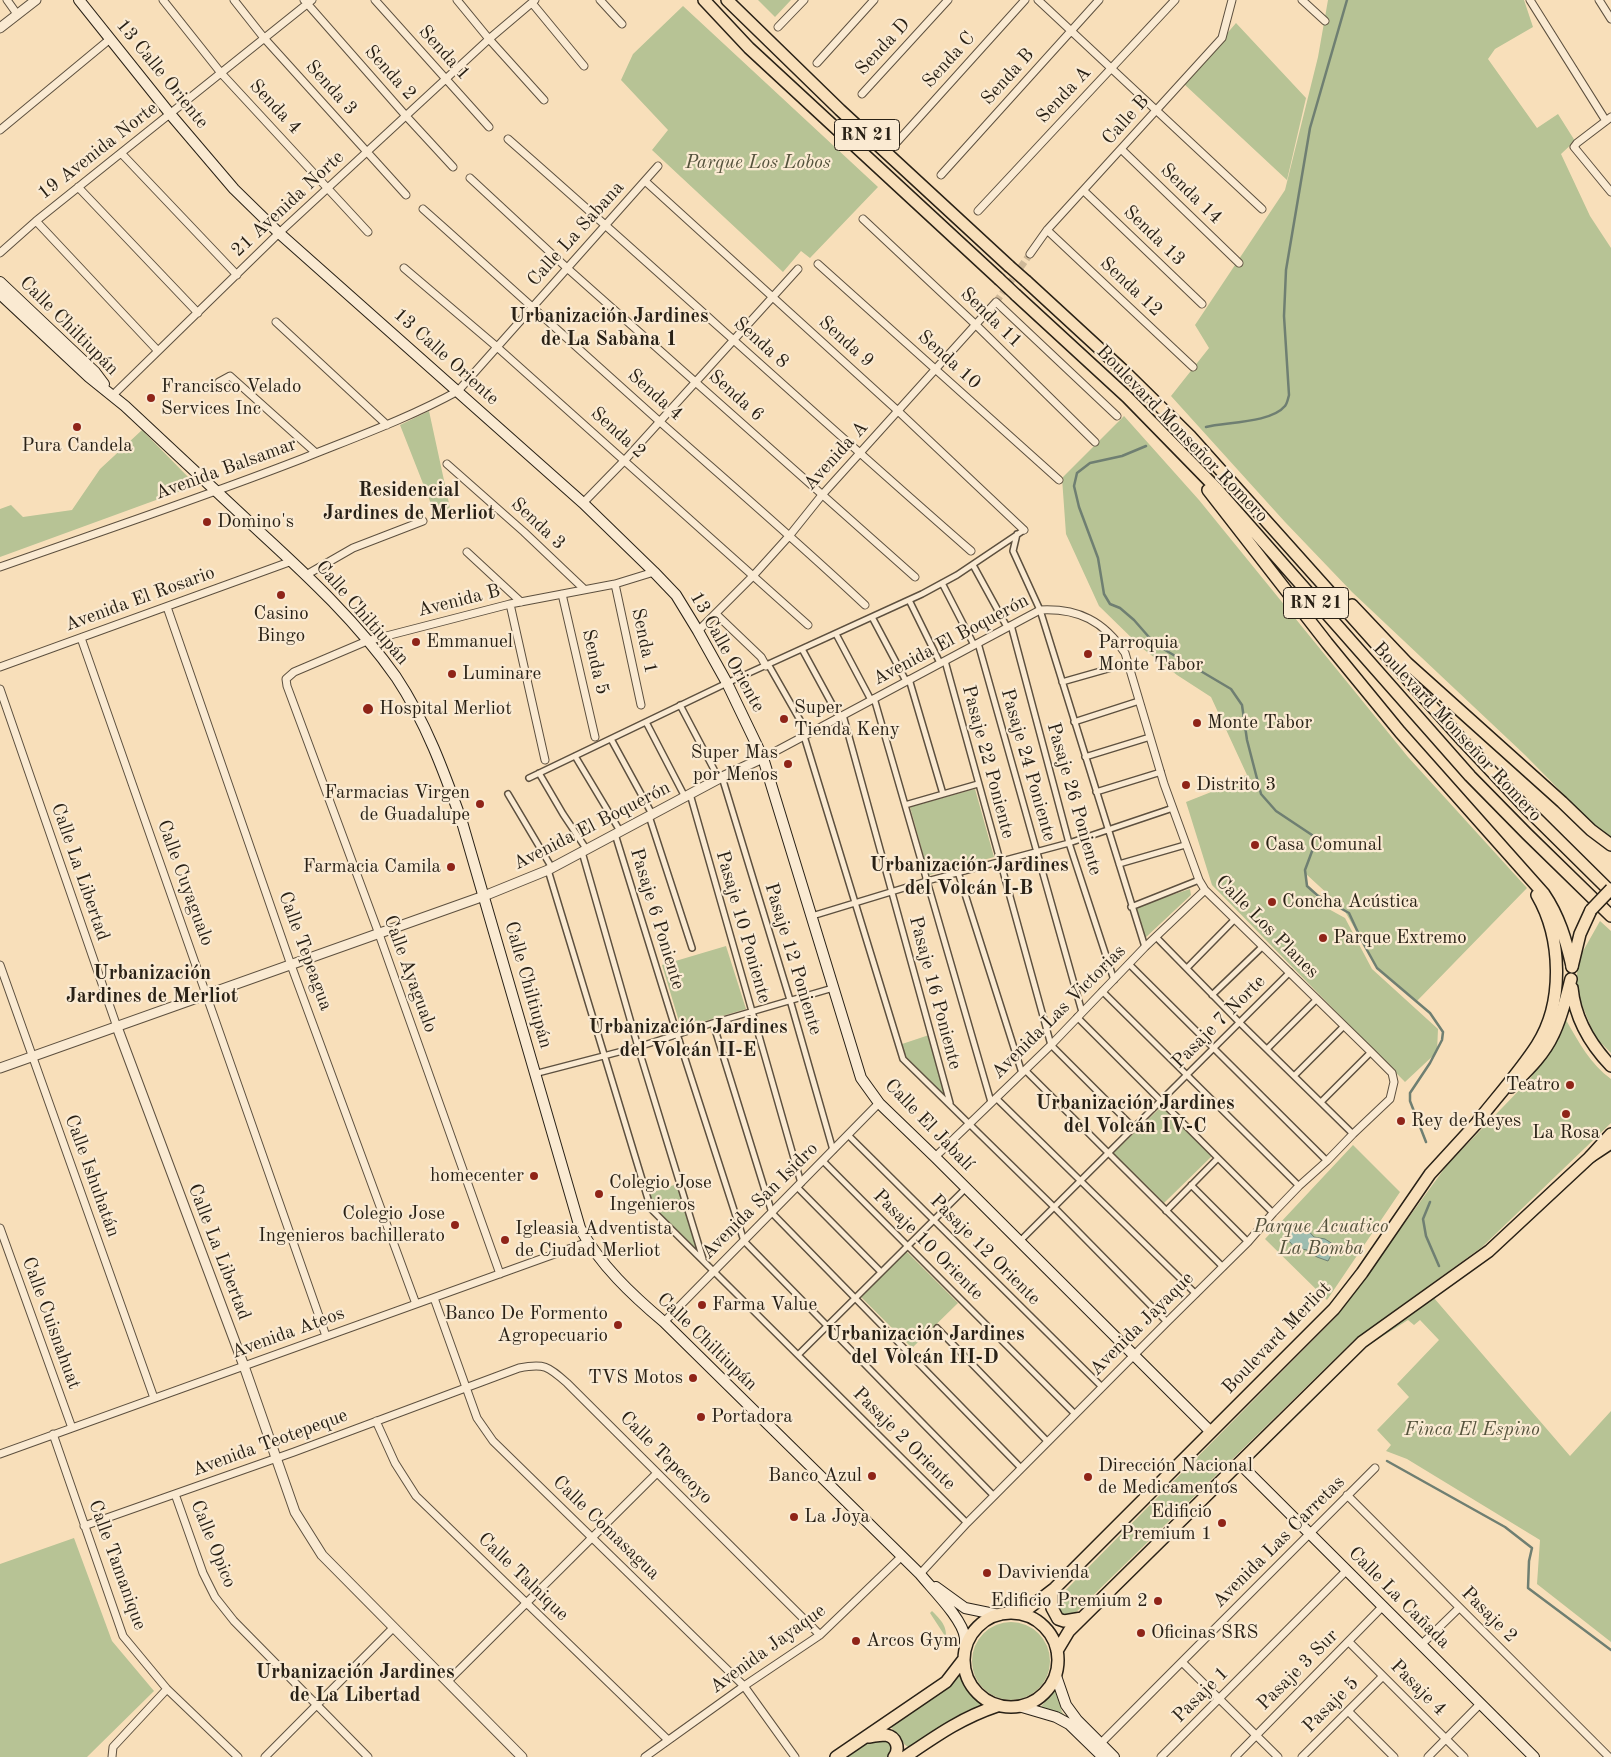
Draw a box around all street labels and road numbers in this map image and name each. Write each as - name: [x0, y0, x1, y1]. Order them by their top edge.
- street label: Senda D: [851, 14, 915, 80]
- street label: 13 Calle Oriente: [111, 15, 213, 133]
- street label: Senda 1: [413, 21, 475, 85]
- street label: Senda C: [918, 27, 980, 93]
- street label: Senda 2: [359, 41, 421, 105]
- street label: Senda B: [977, 44, 1039, 110]
- street label: Senda 3: [300, 56, 362, 120]
- street label: Senda A: [1032, 62, 1096, 128]
- street label: Senda 4: [244, 75, 306, 139]
- street label: Calle B: [1098, 90, 1154, 150]
- street label: 19 Avenida Norte: [34, 97, 162, 205]
- road number: RN 21: [834, 120, 900, 150]
- street label: 21 Avenida Norte: [227, 146, 349, 262]
- street label: Senda 14: [1155, 159, 1227, 229]
- street label: Calle La Sabana: [523, 177, 629, 291]
- street label: Senda 13: [1118, 201, 1190, 271]
- street label: Senda 12: [1095, 252, 1167, 322]
- street label: Calle Chiltiupán: [15, 272, 123, 380]
- street label: Senda 11: [955, 283, 1027, 353]
- street label: 13 Calle Oriente: [388, 304, 504, 410]
- street label: Senda 9: [814, 311, 878, 373]
- street label: Senda 8: [729, 312, 793, 374]
- street label: Senda 10: [913, 326, 985, 394]
- street label: Boulevard Monseñor Romero: [1091, 341, 1273, 527]
- street label: Senda 4: [623, 364, 687, 426]
- street label: Senda 6: [704, 365, 768, 427]
- street label: Senda 2: [586, 402, 650, 464]
- street label: Avenida A: [799, 417, 873, 495]
- street label: Avenida Balsamar: [152, 433, 300, 505]
- street label: Senda 3: [506, 493, 570, 555]
- street label: Calle Chiltiupán: [310, 556, 414, 670]
- street label: Avenida El Rosario: [62, 561, 218, 637]
- street label: Avenida B: [415, 580, 503, 622]
- street label: 13 Calle Oriente: [684, 588, 770, 716]
- road number: RN 21: [1284, 588, 1348, 618]
- street label: Avenida El Boquerón: [869, 589, 1033, 691]
- street label: Senda 1: [626, 606, 662, 676]
- street label: Senda 5: [576, 627, 614, 697]
- street label: Boulevard Monseñor Romero: [1368, 637, 1546, 827]
- street label: Pasaje 22 Poniente: [957, 683, 1019, 841]
- street label: Pasaje 24 Poniente: [995, 686, 1061, 844]
- street label: Pasaje 26 Poniente: [1041, 720, 1107, 878]
- street label: Avenida El Boquerón: [510, 777, 674, 875]
- street label: Calle La Libertad: [46, 800, 114, 944]
- street label: Calle Cuyagualo: [152, 817, 218, 949]
- street label: Pasaje 6 Poniente: [625, 846, 689, 992]
- street label: Pasaje 10 Poniente: [710, 848, 776, 1006]
- street label: Calle Los Planes: [1211, 871, 1323, 983]
- street label: Pasaje 12 Poniente: [759, 880, 827, 1038]
- street label: Calle Tepeagua: [273, 888, 337, 1014]
- street label: Calle Ayagualo: [378, 912, 442, 1036]
- street label: Pasaje 16 Poniente: [904, 914, 966, 1072]
- street label: Calle Chiltiupán: [499, 919, 557, 1051]
- street label: Avenida Las Victorias: [987, 940, 1131, 1084]
- street label: Pasaje 7 Norte: [1168, 971, 1270, 1073]
- street label: Calle El Jabalí: [879, 1074, 979, 1176]
- street label: Calle Ishuhatán: [59, 1112, 125, 1240]
- street label: Avenida San Isidro: [697, 1138, 823, 1264]
- street label: Calle La Libertad: [183, 1181, 255, 1323]
- street label: Pasaje 10 Oriente: [868, 1185, 988, 1305]
- street label: Pasaje 12 Oriente: [925, 1190, 1045, 1310]
- street label: Calle Cuisnahuat: [17, 1254, 85, 1392]
- street label: Avenida Jayaque: [1085, 1267, 1199, 1381]
- street label: Boulevard Merliot: [1218, 1277, 1336, 1399]
- street label: Calle Chiltiupán: [652, 1288, 762, 1396]
- street label: Avenida Ateos: [228, 1302, 348, 1364]
- street label: Pasaje 2 Oriente: [848, 1383, 960, 1495]
- street label: Avenida Teotepeque: [189, 1404, 351, 1482]
- street label: Calle Tepecoyo: [615, 1407, 717, 1509]
- street label: Calle Comasagua: [548, 1471, 664, 1585]
- street label: Avenida Las Carretas: [1208, 1471, 1350, 1613]
- street label: Calle Tamanique: [83, 1497, 151, 1633]
- street label: Calle Opico: [185, 1497, 241, 1591]
- street label: Calle Talnique: [473, 1528, 573, 1626]
- street label: Calle La Cañada: [1343, 1542, 1455, 1654]
- street label: Pasaje 2: [1456, 1582, 1522, 1648]
- street label: Avenida Jayaque: [706, 1599, 830, 1699]
- street label: Pasaje 3 Sur: [1253, 1625, 1343, 1715]
- street label: Pasaje 4: [1385, 1655, 1451, 1721]
- street label: Pasaje 1: [1168, 1662, 1234, 1728]
- street label: Pasaje 5: [1298, 1672, 1364, 1738]

